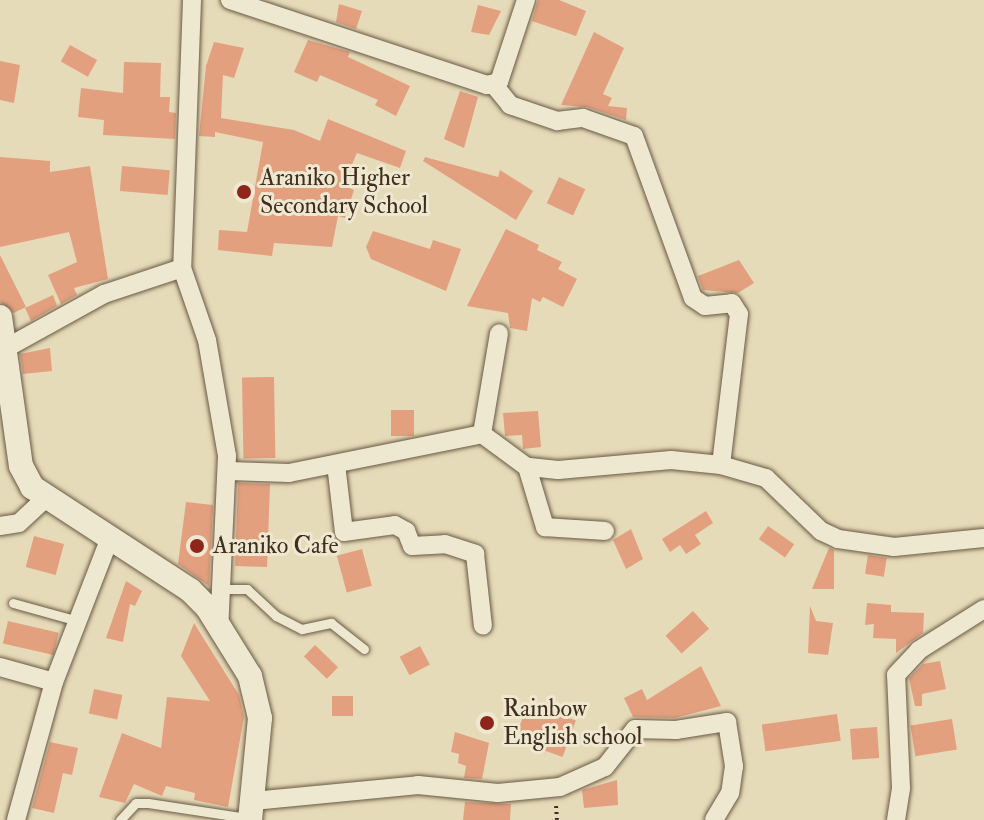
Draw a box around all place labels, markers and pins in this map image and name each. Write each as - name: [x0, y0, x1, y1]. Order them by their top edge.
- place label: Araniko Higher Secondary School: [260, 164, 428, 220]
- marker: Araniko Higher Secondary School: [235, 183, 253, 201]
- place label: Araniko Cafe: [213, 532, 338, 560]
- marker: Araniko Cafe: [188, 537, 206, 555]
- place label: Rainbow English school: [503, 695, 642, 751]
- marker: Rainbow English school: [478, 714, 496, 732]

